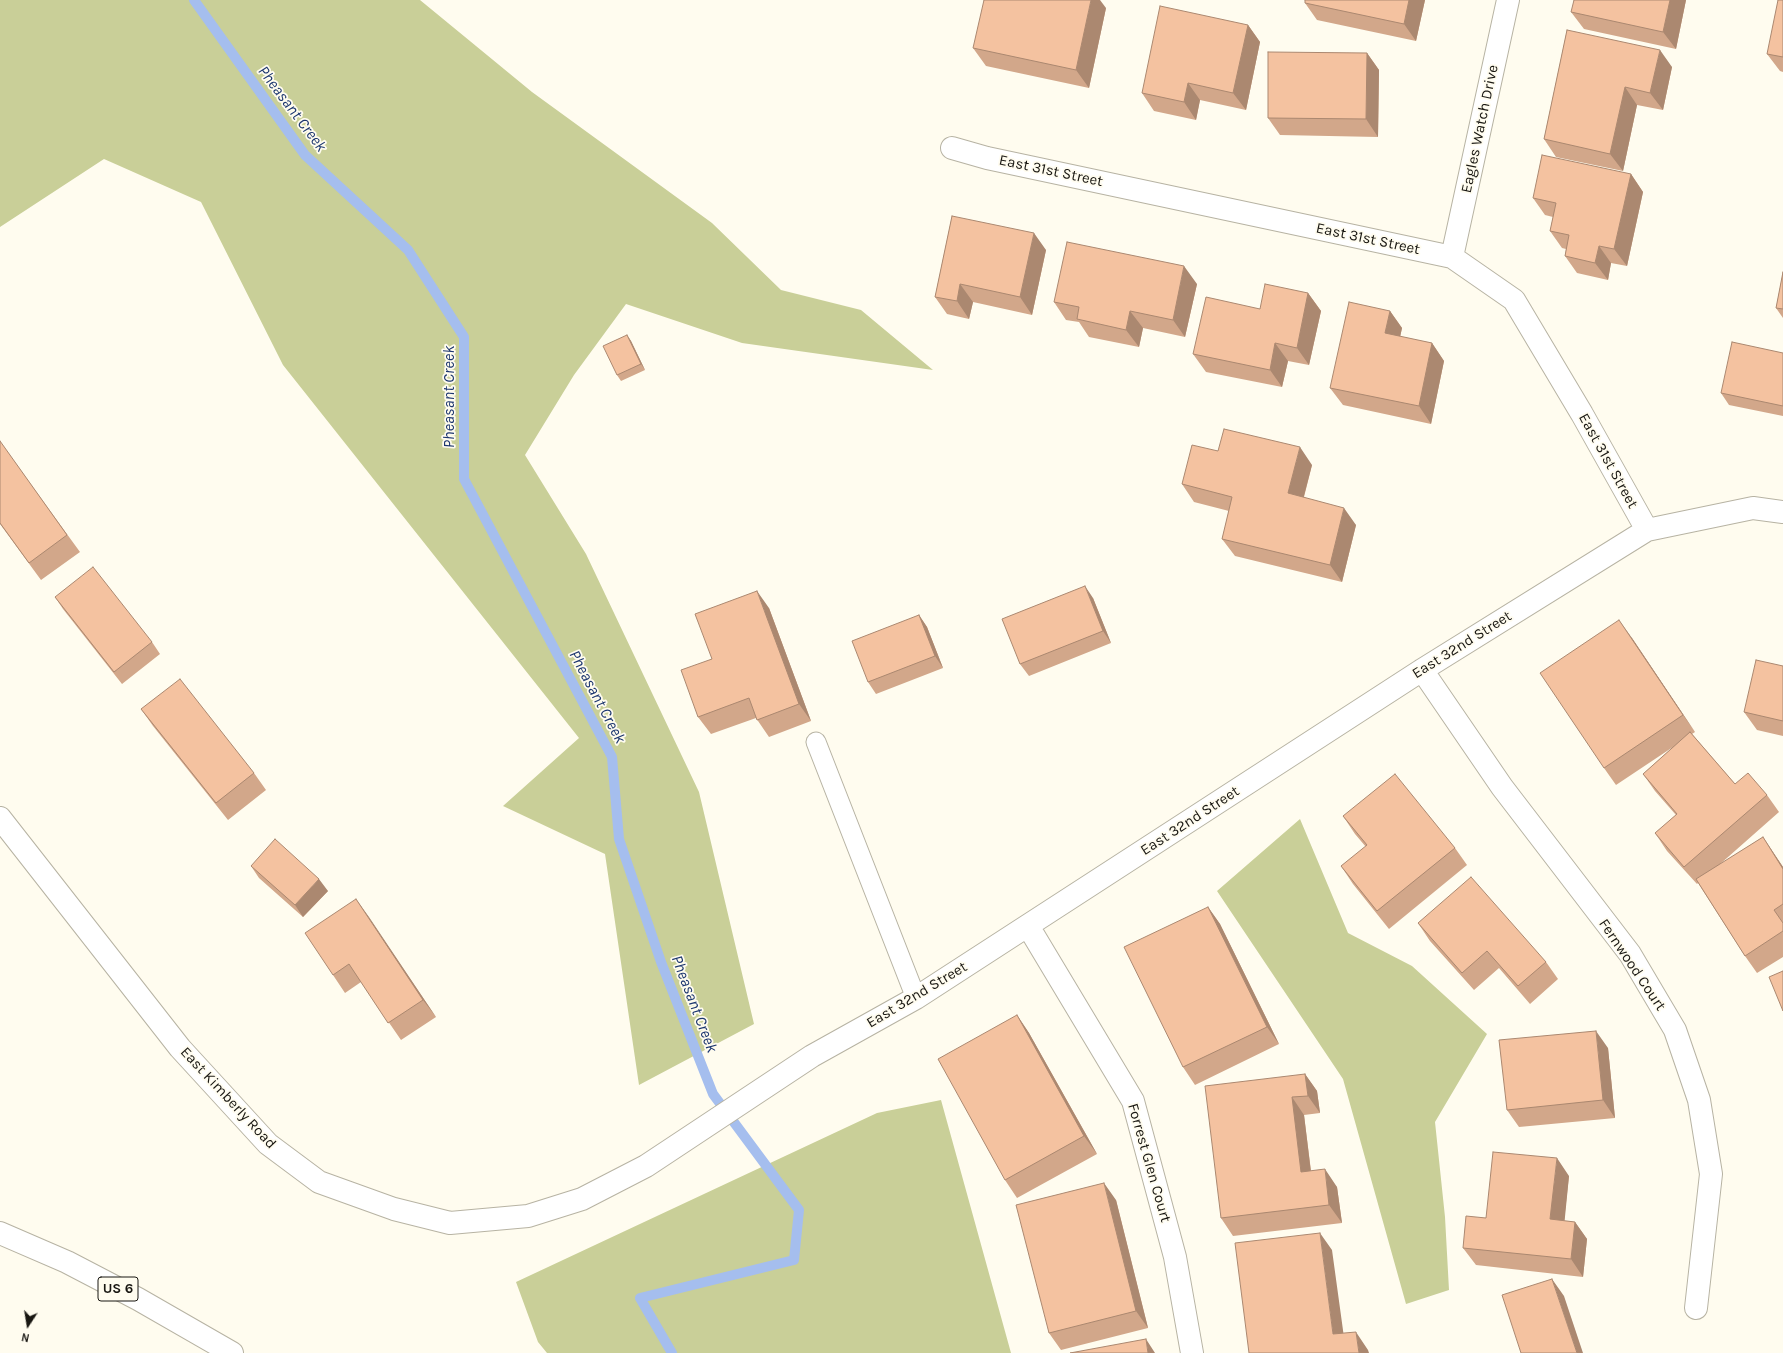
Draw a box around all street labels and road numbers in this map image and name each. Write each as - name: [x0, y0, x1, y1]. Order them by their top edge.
- street label: Eagles Watch Drive: [1458, 63, 1502, 195]
- street label: East 31st Street: [997, 151, 1105, 191]
- street label: East 31st Street: [1314, 219, 1422, 259]
- street label: East 31st Street: [1574, 410, 1642, 512]
- street label: East 32nd Street: [1409, 607, 1515, 683]
- street label: East 32nd Street: [1137, 782, 1243, 860]
- street label: Fernwood Court: [1595, 916, 1669, 1014]
- street label: East 32nd Street: [864, 958, 970, 1032]
- street label: East Kimberly Road: [176, 1043, 280, 1153]
- street label: Forrest Glen Court: [1123, 1101, 1175, 1225]
- road number: US 6: [98, 1277, 138, 1301]

